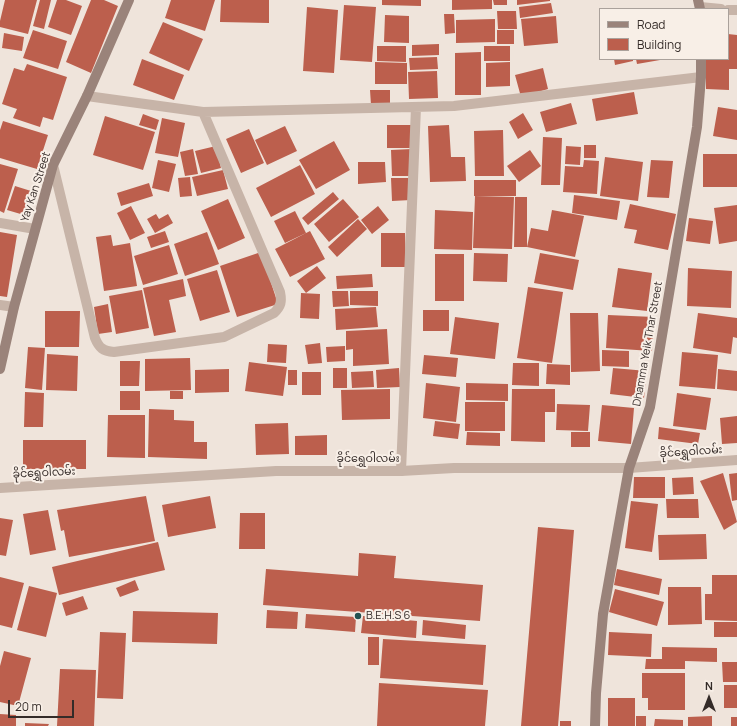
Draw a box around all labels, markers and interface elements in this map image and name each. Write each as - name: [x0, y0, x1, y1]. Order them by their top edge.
- legend: [599, 8, 729, 60]
- text: Road: [637, 16, 665, 33]
- text: Building: [637, 36, 681, 53]
- street label: Yay Kan Street: [18, 150, 54, 224]
- street label: Dhamma Yeik Thar Street: [631, 281, 665, 407]
- street label: ခိုင်ရွှေဝါလမ်း: [659, 443, 723, 461]
- street label: ခိုင်ရွှေဝါလမ်း: [337, 452, 399, 466]
- street label: ခိုင်ရွှေဝါလမ်း: [12, 465, 76, 481]
- place label: B.E.H.S 6: [366, 609, 410, 623]
- marker: B.E.H.S 6: [353, 611, 363, 621]
- north arrow: [689, 678, 729, 718]
- text: N: [705, 678, 713, 693]
- scale bar: [10, 692, 76, 718]
- text: 20 m: [15, 698, 42, 715]

